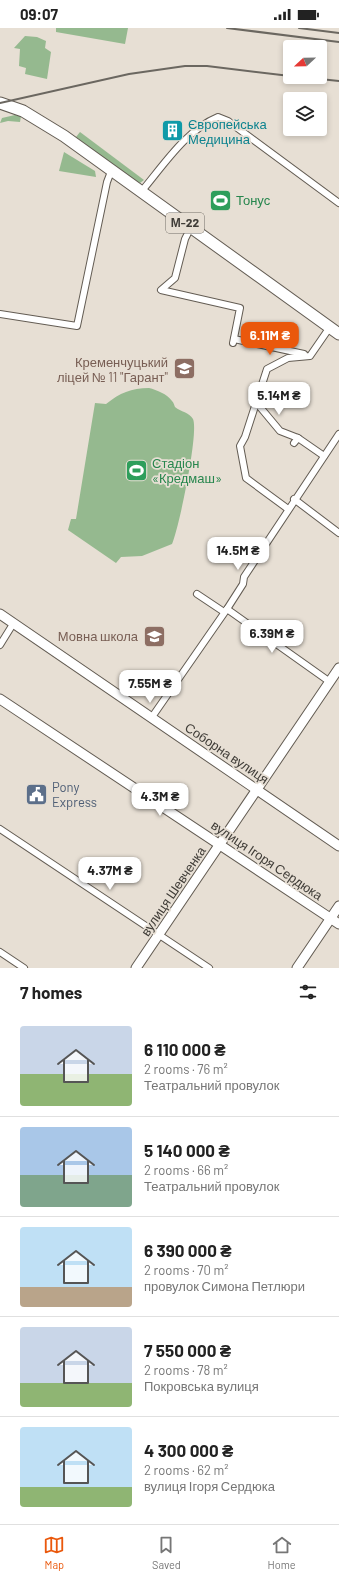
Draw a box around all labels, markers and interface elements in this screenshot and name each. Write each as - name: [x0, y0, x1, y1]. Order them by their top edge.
- text: 09:07: [20, 5, 58, 23]
- north arrow: [283, 40, 327, 84]
- map controls: [283, 40, 327, 136]
- button: layers: [283, 92, 327, 136]
- place label: Європейська Медицина: [188, 116, 267, 147]
- building icon: Європейська Медицина: [159, 118, 185, 144]
- sports icon: Тонус: [207, 187, 233, 213]
- place label: Тонус: [236, 192, 271, 208]
- road number: М-22: [166, 213, 204, 233]
- pin: 6.11M ₴: [233, 322, 307, 356]
- text: 6.11M ₴: [250, 327, 290, 343]
- place label: Кременчуцький ліцей № 11 "Гарант": [57, 354, 169, 385]
- school or university icon: Кременчуцький ліцей № 11 "Гарант": [171, 356, 197, 382]
- pin: 5.14M ₴: [242, 382, 316, 416]
- text: 5.14M ₴: [257, 387, 301, 403]
- place label: Стадіон «Кредмаш»: [152, 455, 222, 486]
- sports icon: Стадіон «Кредмаш»: [123, 457, 149, 483]
- pin: 14.5M ₴: [201, 537, 275, 571]
- text: 14.5M ₴: [216, 542, 260, 558]
- pin: 6.39M ₴: [235, 620, 309, 654]
- school or university icon: Мовна школа: [141, 623, 167, 649]
- text: 6.39M ₴: [250, 625, 294, 641]
- place label: Мовна школа: [58, 628, 139, 644]
- pin: 7.55M ₴: [113, 670, 187, 704]
- text: 7.55M ₴: [128, 675, 172, 691]
- street label: Соборна вулиця: [182, 719, 272, 787]
- place label: Pony Express: [52, 779, 97, 810]
- public building icon: Pony Express: [23, 781, 49, 807]
- pin: 4.3M ₴: [127, 783, 193, 817]
- text: 4.3M ₴: [141, 788, 179, 804]
- street label: вулиця Ігоря Сердюка: [208, 817, 326, 904]
- street label: вулиця Шевченка: [137, 843, 209, 939]
- pin: 4.37M ₴: [73, 857, 147, 891]
- text: 4.37M ₴: [87, 862, 133, 878]
- icon: filters: [297, 981, 319, 1003]
- text: 7 homes: [20, 982, 82, 1002]
- text: 6 110 000 ₴: [144, 1039, 226, 1059]
- icon: home: [52, 1042, 100, 1090]
- text: 2 rooms · 76 m²: [144, 1061, 228, 1077]
- text: Театральний провулок: [144, 1077, 279, 1093]
- text: 5 140 000 ₴: [144, 1140, 230, 1160]
- icon: home: [52, 1143, 100, 1191]
- text: 2 rooms · 66 m²: [144, 1162, 228, 1178]
- text: Театральний провулок: [144, 1178, 279, 1194]
- text: 6 390 000 ₴: [144, 1240, 232, 1260]
- icon: home: [52, 1243, 100, 1291]
- text: 2 rooms · 70 m²: [144, 1262, 228, 1278]
- text: провулок Симона Петлюри: [144, 1278, 305, 1294]
- text: 7 550 000 ₴: [144, 1340, 231, 1360]
- icon: home: [52, 1343, 100, 1391]
- text: 2 rooms · 78 m²: [144, 1362, 228, 1378]
- text: Покровська вулиця: [144, 1378, 259, 1394]
- text: 4 300 000 ₴: [144, 1440, 233, 1460]
- icon: home: [52, 1443, 100, 1491]
- text: 2 rooms · 62 m²: [144, 1462, 229, 1478]
- text: вулиця Ігоря Сердюка: [144, 1478, 275, 1494]
- tab: Map: [43, 1534, 65, 1571]
- tab: Saved: [152, 1534, 181, 1571]
- tab: Home: [268, 1534, 296, 1571]

